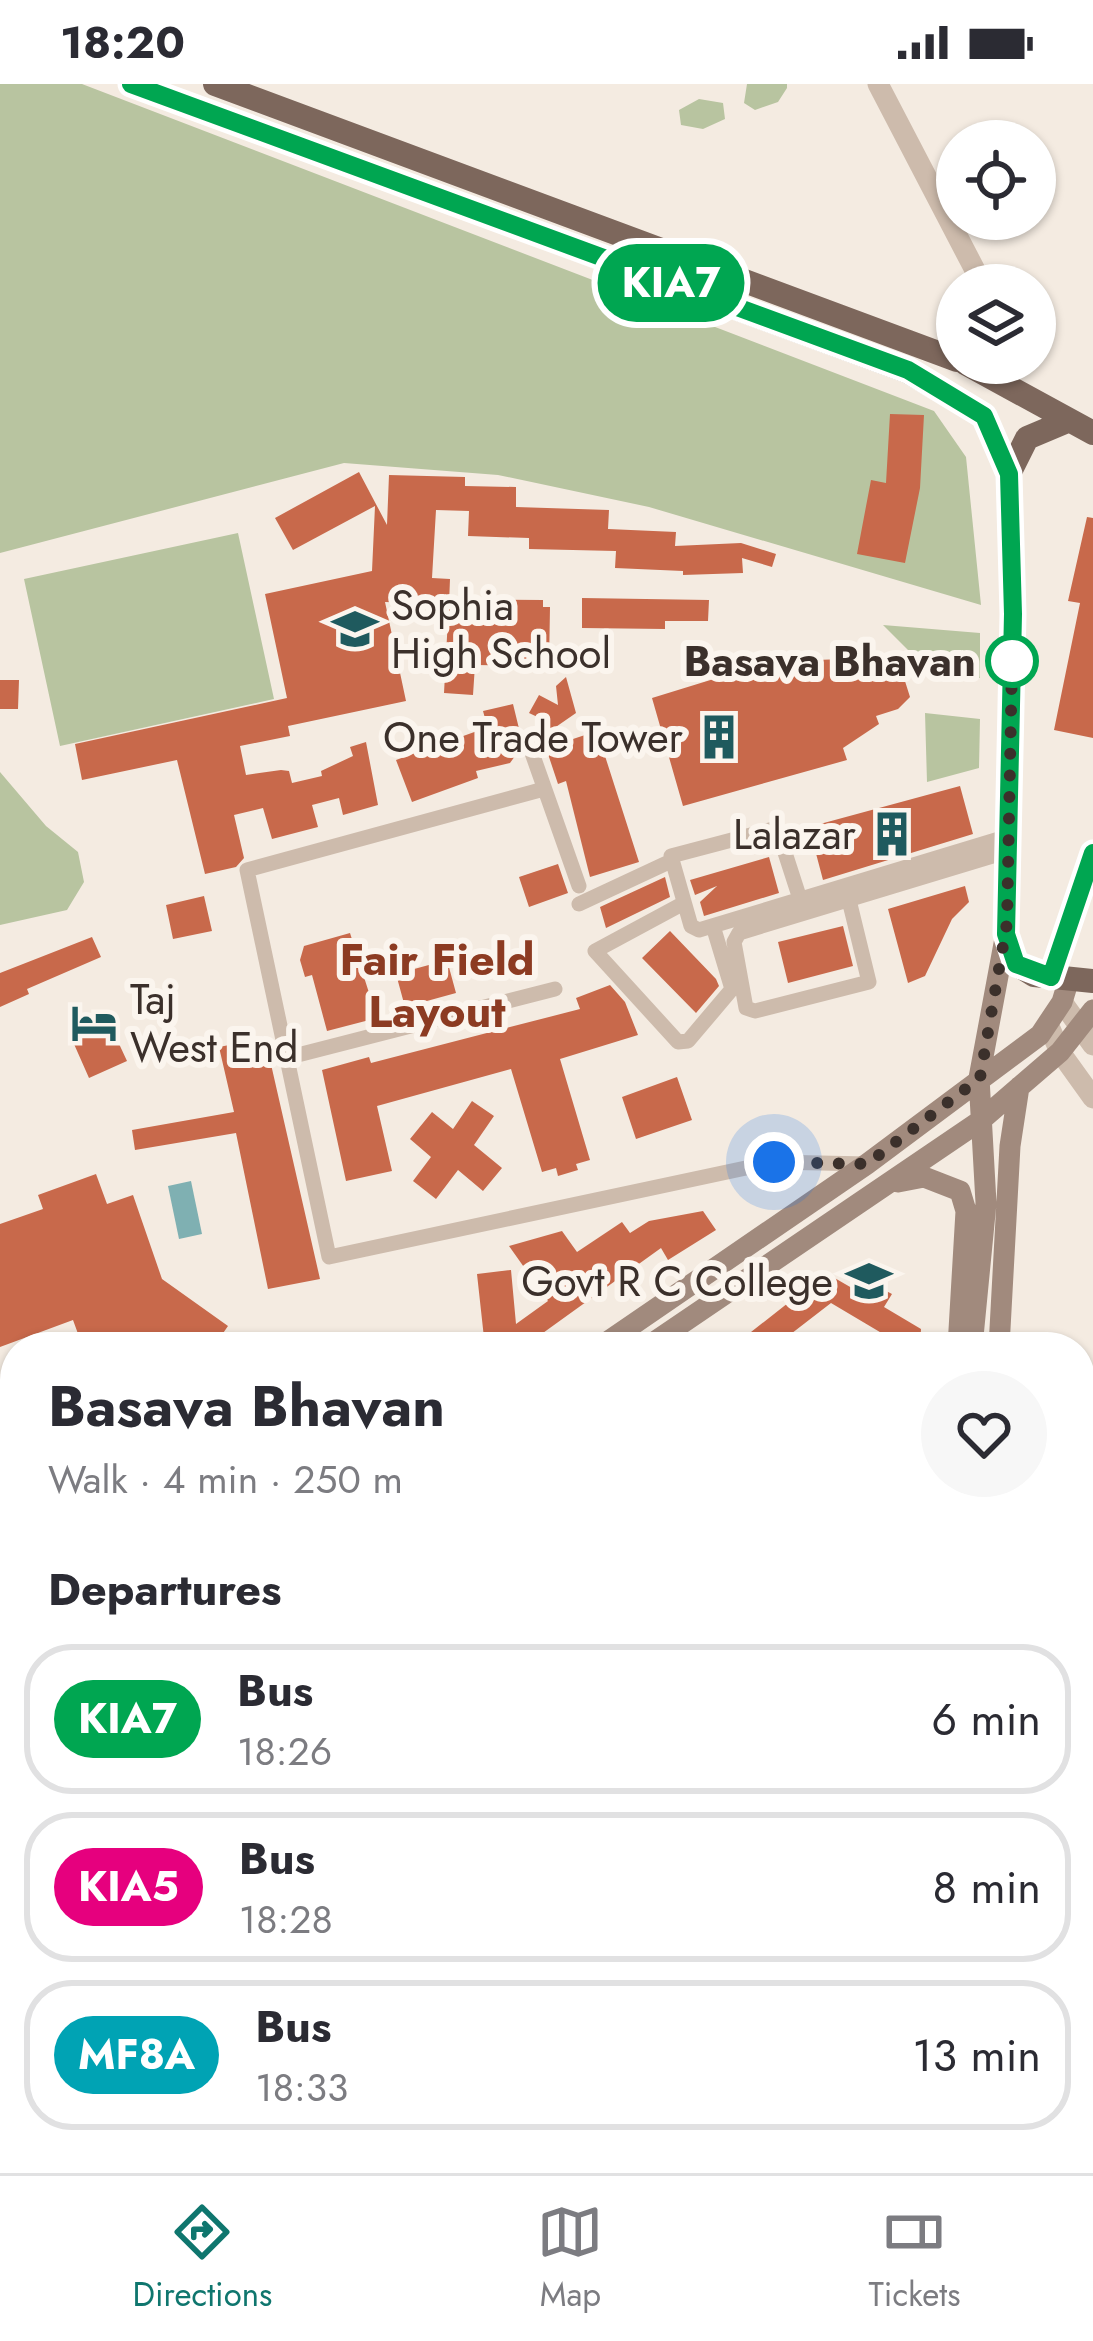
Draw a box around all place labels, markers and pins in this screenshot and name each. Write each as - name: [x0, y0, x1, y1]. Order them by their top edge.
- place label: Sophia High School: [391, 575, 611, 684]
- school or university icon: Sophia High School: [330, 604, 380, 654]
- place label: Basava Bhavan: [683, 631, 976, 692]
- marker: Basava Bhavan: [987, 636, 1037, 686]
- place label: One Trade Tower: [383, 707, 684, 768]
- building icon: One Trade Tower: [694, 712, 744, 762]
- place label: Lalazar: [733, 804, 857, 865]
- building icon: Lalazar: [867, 809, 917, 859]
- place label: Taj West End: [130, 969, 299, 1078]
- hotel icon: Taj West End: [69, 998, 119, 1048]
- place label: Govt R C College: [521, 1251, 833, 1312]
- school or university icon: Govt R C College: [844, 1256, 894, 1306]

